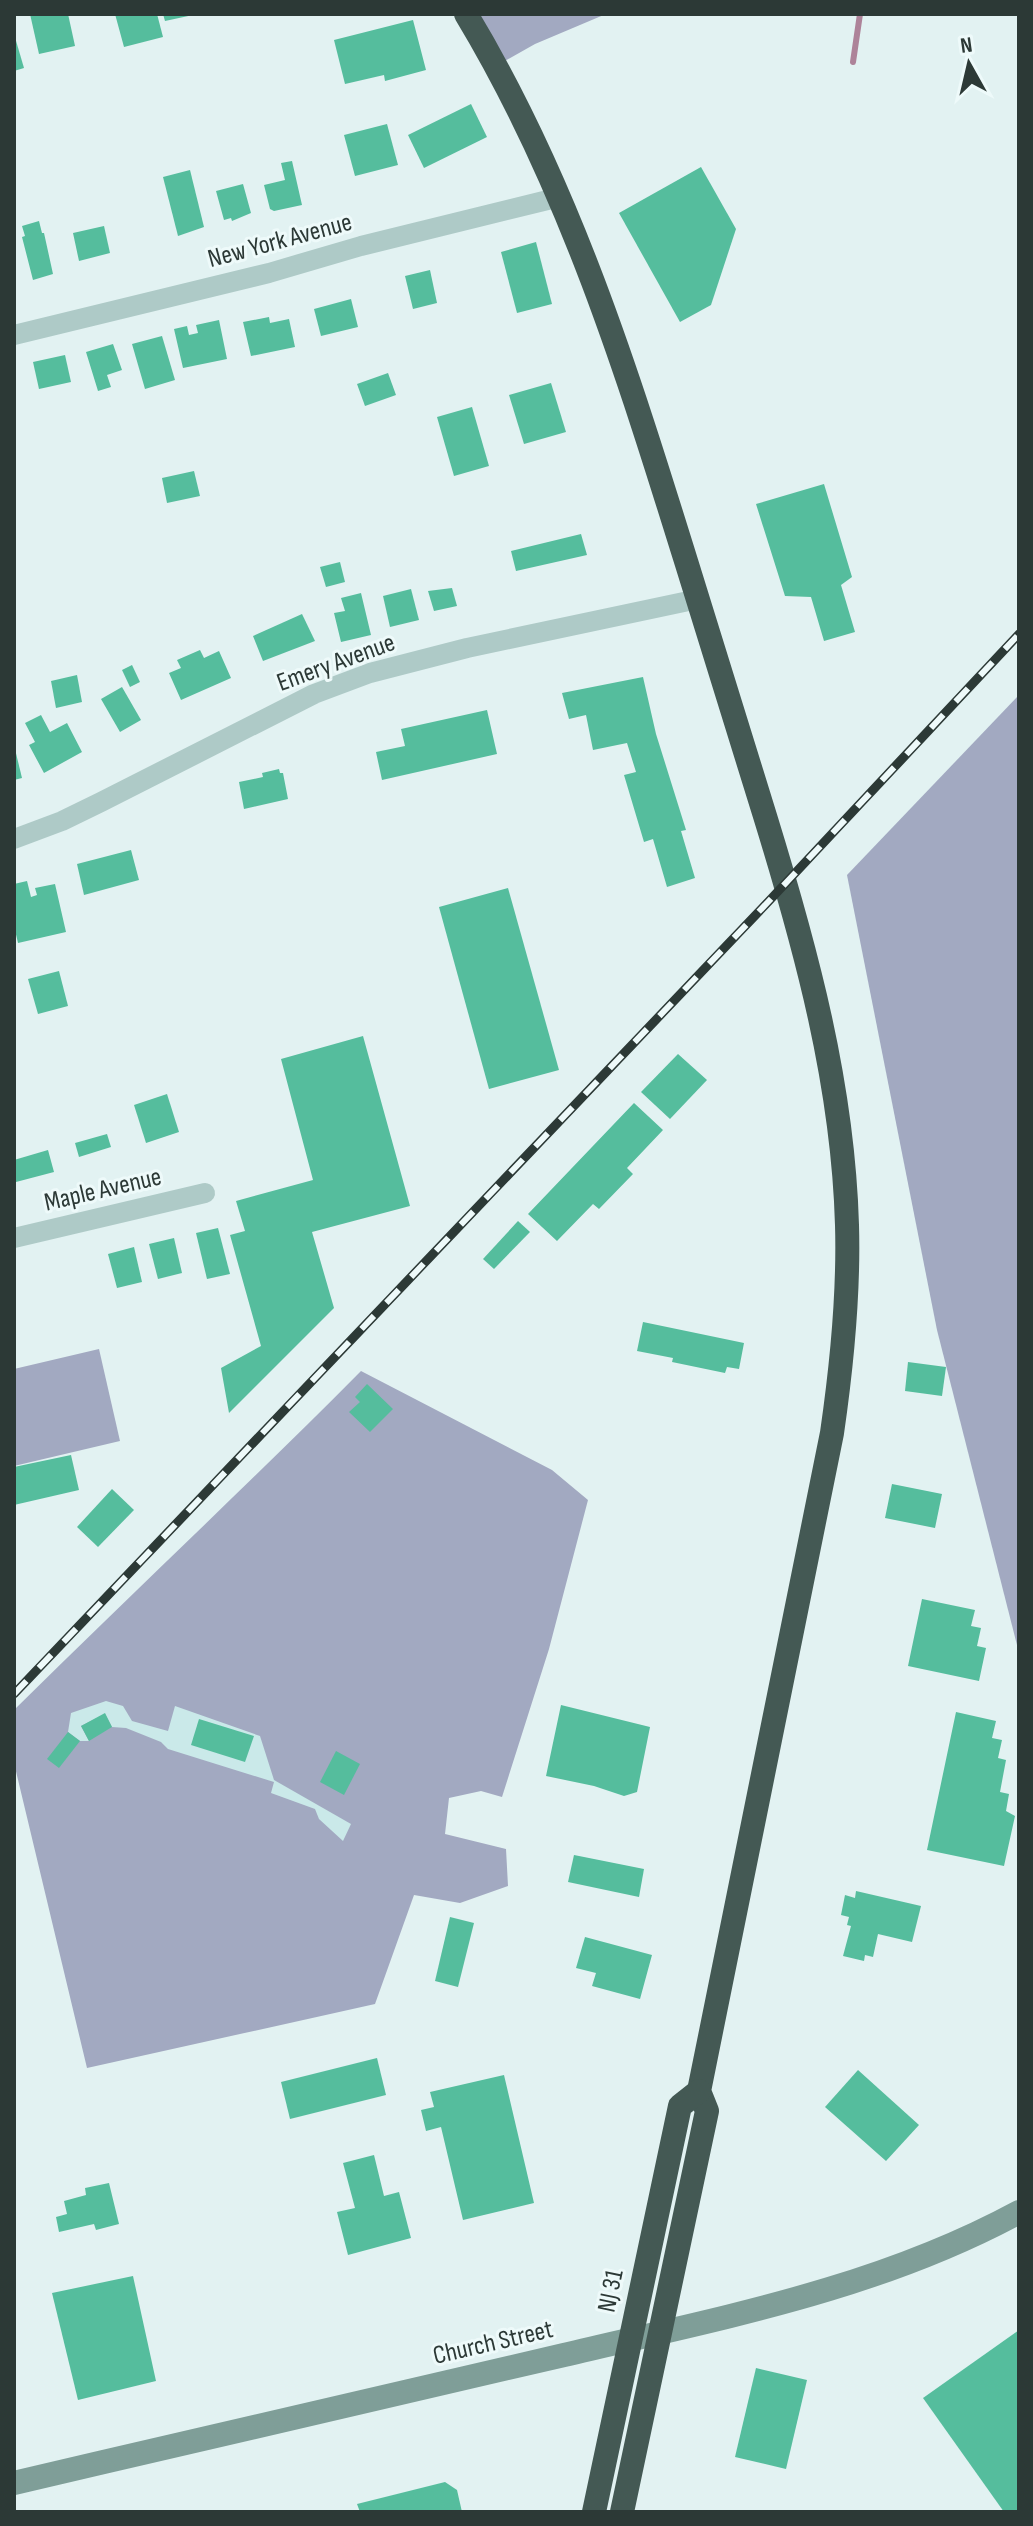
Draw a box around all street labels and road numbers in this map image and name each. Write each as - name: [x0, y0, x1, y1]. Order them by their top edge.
- street label: New York Avenue: [205, 207, 355, 275]
- street label: Emery Avenue: [273, 627, 399, 699]
- street label: Maple Avenue: [41, 1161, 165, 1219]
- street label: NJ 31: [591, 2267, 631, 2315]
- street label: Church Street: [430, 2314, 556, 2372]

